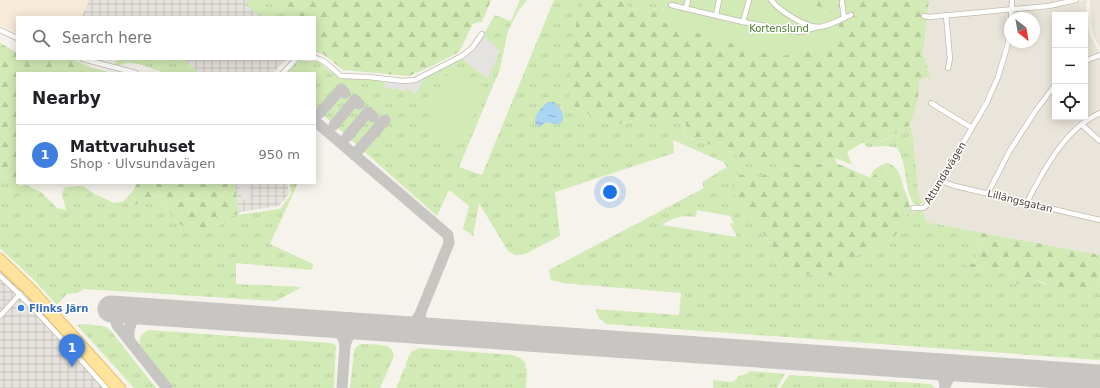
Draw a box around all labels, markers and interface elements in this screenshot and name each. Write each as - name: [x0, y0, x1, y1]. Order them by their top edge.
- north arrow: [1004, 12, 1040, 48]
- map controls: [1052, 12, 1088, 120]
- button: +: [1052, 12, 1088, 48]
- search box: [16, 16, 316, 60]
- park label: Kortenslund: [749, 23, 809, 34]
- icon: search: [30, 27, 52, 49]
- text: Search here: [62, 29, 152, 47]
- button: −: [1052, 48, 1088, 84]
- button: locate: [1052, 84, 1088, 120]
- text: Nearby: [32, 88, 101, 108]
- text: Mattvaruhuset: [70, 138, 195, 156]
- street label: Attundavägen: [922, 140, 968, 206]
- text: 1: [40, 147, 50, 162]
- text: 950 m: [258, 147, 300, 162]
- text: Shop · Ulvsundavägen: [70, 156, 216, 171]
- your location: [600, 182, 620, 202]
- street label: Lillängsgatan: [986, 188, 1054, 214]
- marker: Flinks Järn: [16, 303, 26, 313]
- place label: Flinks Järn: [29, 303, 88, 314]
- pin: 1: [59, 334, 85, 367]

